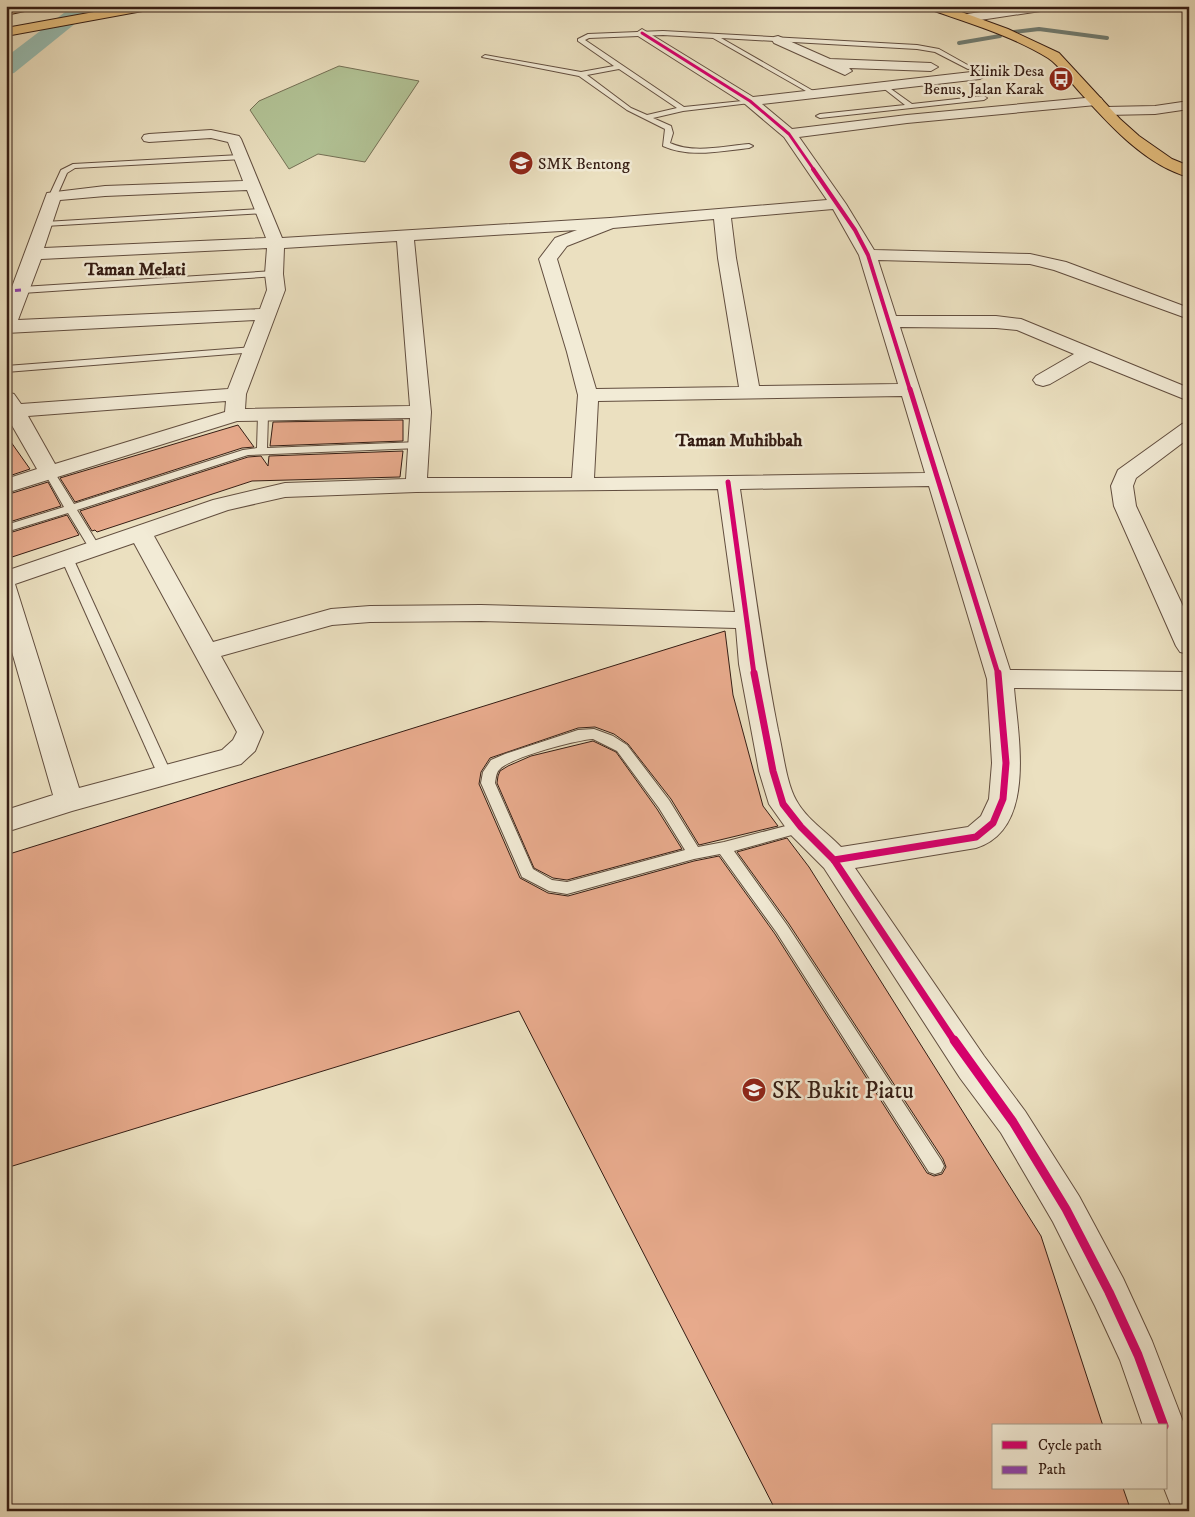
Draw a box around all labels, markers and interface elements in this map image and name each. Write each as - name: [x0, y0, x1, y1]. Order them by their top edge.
- place label: Klinik Desa Benus, Jalan Karak: [923, 61, 1044, 99]
- bus stop icon: Klinik Desa Benus, Jalan Karak: [1048, 66, 1074, 92]
- school or university icon: SMK Bentong: [508, 150, 534, 176]
- place label: SMK Bentong: [538, 154, 630, 174]
- district label: Taman Melati: [83, 259, 186, 281]
- district label: Taman Muhibbah: [674, 430, 803, 452]
- place label: SK Bukit Piatu: [772, 1076, 914, 1106]
- school or university icon: SK Bukit Piatu: [741, 1077, 767, 1103]
- legend: [992, 1424, 1168, 1490]
- text: Cycle path: [1038, 1436, 1102, 1455]
- text: Path: [1038, 1460, 1066, 1479]

